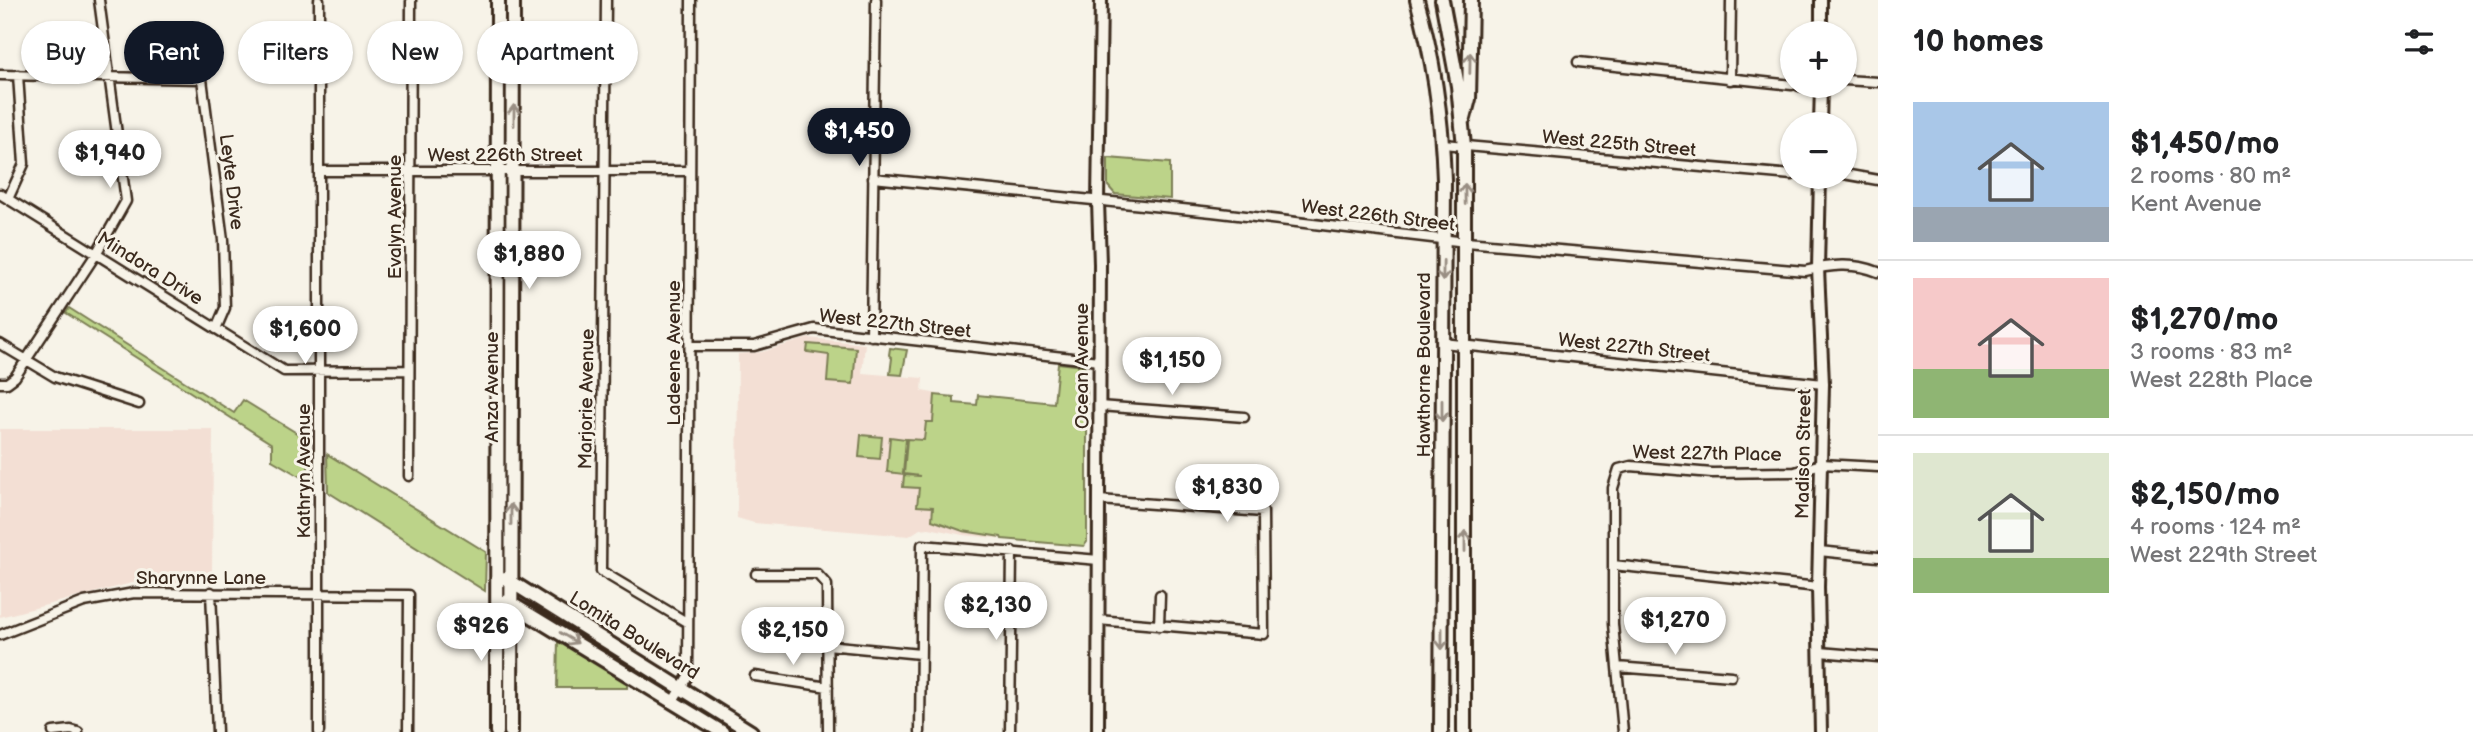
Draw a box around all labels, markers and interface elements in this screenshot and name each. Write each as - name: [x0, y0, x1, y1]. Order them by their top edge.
- chip: Buy: [21, 21, 110, 84]
- chip: Rent: [124, 21, 224, 84]
- chip: Filters: [238, 21, 353, 84]
- chip: New: [367, 21, 463, 84]
- chip: Apartment: [477, 21, 638, 84]
- map controls: [1780, 21, 1857, 189]
- button: +: [1780, 21, 1857, 98]
- icon: filters: [2400, 23, 2438, 61]
- text: 10 homes: [1913, 24, 2044, 60]
- one-way arrow: [1463, 52, 1476, 75]
- one-way arrow: [507, 103, 521, 126]
- pin: $1,450: [802, 108, 916, 168]
- button: −: [1780, 112, 1857, 189]
- text: $1,450: [823, 117, 895, 145]
- street label: West 225th Street: [1541, 126, 1697, 162]
- text: $1,450/mo: [2130, 126, 2279, 162]
- pin: $1,940: [53, 130, 167, 190]
- icon: home: [1969, 130, 2053, 214]
- street label: Leyte Drive: [214, 133, 248, 231]
- text: $1,940: [74, 139, 146, 167]
- street label: West 226th Street: [427, 144, 583, 167]
- street label: Evalyn Avenue: [384, 155, 407, 279]
- text: 2 rooms · 80 m²: [2130, 162, 2291, 190]
- one-way arrow: [1458, 182, 1472, 205]
- text: Kent Avenue: [2130, 190, 2262, 218]
- street label: West 226th Street: [1300, 195, 1457, 237]
- street label: Mindora Drive: [93, 227, 207, 311]
- pin: $1,880: [472, 232, 586, 291]
- text: $1,880: [493, 240, 565, 268]
- one-way arrow: [1437, 259, 1450, 282]
- street label: Hawthorne Boulevard: [1413, 272, 1436, 458]
- street label: Ladeene Avenue: [663, 280, 686, 426]
- text: $1,270/mo: [2130, 302, 2278, 338]
- street label: Ocean Avenue: [1071, 303, 1094, 429]
- street label: West 227th Street: [818, 305, 972, 343]
- pin: $1,600: [248, 306, 362, 366]
- icon: home: [1969, 306, 2053, 390]
- text: $1,600: [269, 315, 341, 343]
- street label: Marjorie Avenue: [574, 328, 600, 470]
- street label: West 227th Street: [1557, 329, 1711, 367]
- street label: Anza Avenue: [481, 332, 504, 442]
- pin: $1,150: [1115, 338, 1229, 397]
- text: 3 rooms · 83 m²: [2130, 338, 2292, 366]
- text: $1,150: [1138, 346, 1206, 374]
- text: West 228th Place: [2130, 366, 2313, 394]
- street label: Madison Street: [1791, 388, 1817, 519]
- one-way arrow: [1435, 400, 1449, 423]
- street label: Kathryn Avenue: [293, 403, 316, 539]
- street label: West 227th Place: [1632, 441, 1782, 467]
- pin: $1,830: [1170, 464, 1284, 524]
- text: $1,830: [1191, 473, 1263, 501]
- text: $2,150/mo: [2130, 477, 2280, 513]
- icon: home: [1969, 481, 2053, 565]
- one-way arrow: [504, 502, 518, 525]
- text: 4 rooms · 124 m²: [2130, 513, 2301, 541]
- one-way arrow: [1458, 530, 1472, 553]
- text: West 229th Street: [2130, 541, 2317, 569]
- street label: Sharynne Lane: [136, 567, 266, 590]
- pin: $2,130: [939, 582, 1053, 642]
- street label: Lomita Boulevard: [565, 587, 703, 685]
- text: $2,130: [960, 591, 1032, 619]
- pin: $1,270: [1618, 598, 1732, 657]
- pin: $926: [440, 604, 522, 663]
- text: $1,270: [1640, 606, 1710, 634]
- pin: $2,150: [736, 608, 850, 667]
- text: $926: [453, 612, 509, 640]
- text: $2,150: [757, 616, 829, 644]
- one-way arrow: [1435, 627, 1449, 650]
- one-way arrow: [559, 631, 579, 645]

